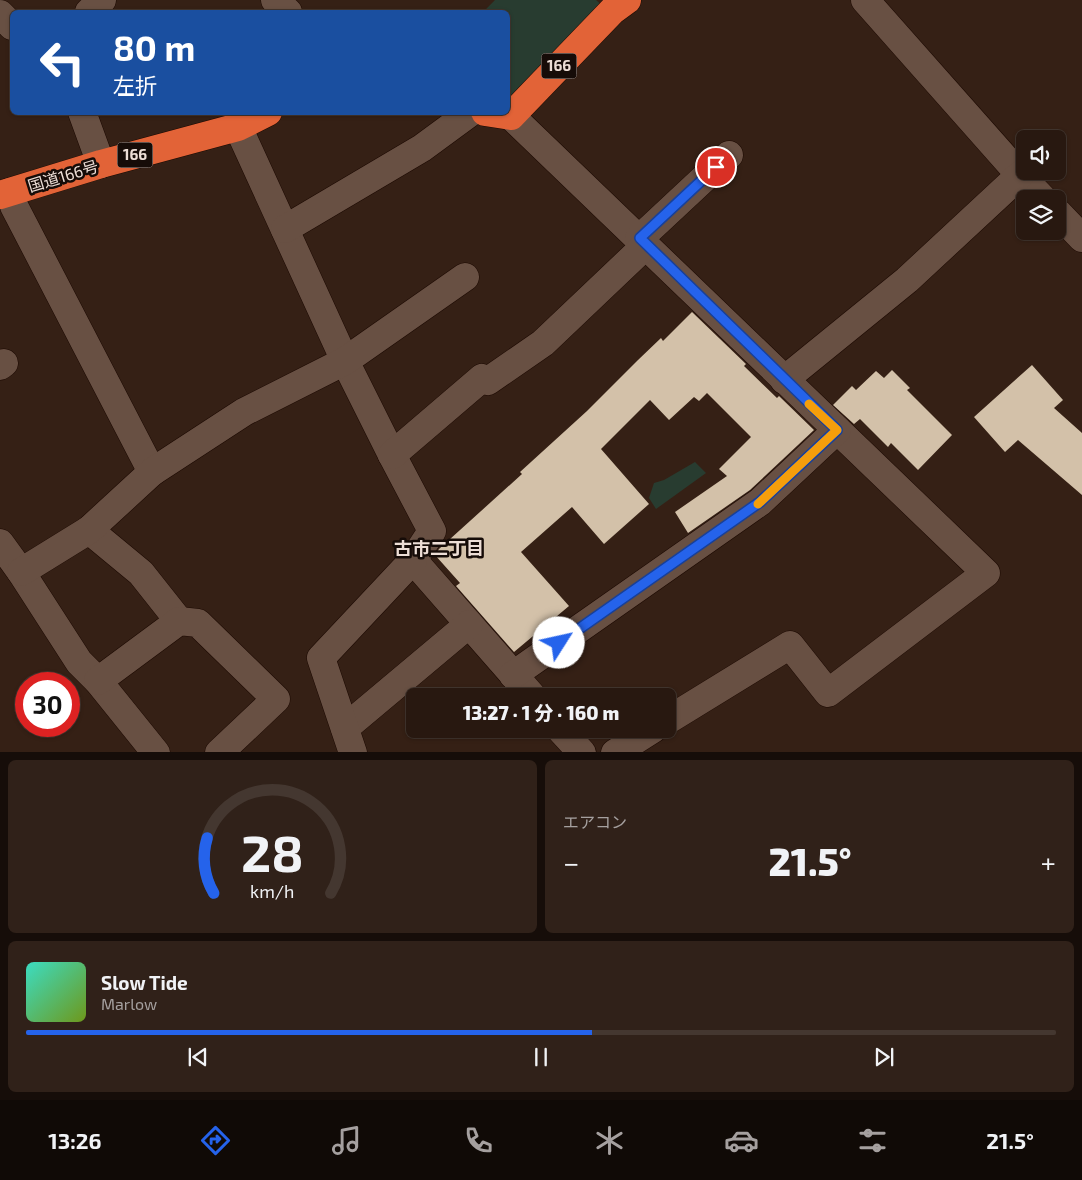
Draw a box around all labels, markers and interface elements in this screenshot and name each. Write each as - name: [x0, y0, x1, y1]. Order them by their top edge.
- text: 80 m: [113, 26, 195, 68]
- icon: left: [30, 30, 95, 95]
- road number: 166: [542, 54, 576, 78]
- text: 左折: [113, 72, 157, 98]
- map controls: [1016, 130, 1066, 240]
- button: sound: [1016, 130, 1066, 180]
- road number: 166: [118, 142, 152, 168]
- pin: [695, 146, 737, 188]
- icon: arrive: [702, 153, 730, 181]
- street label: 国道166号: [25, 156, 100, 195]
- button: layers: [1016, 190, 1066, 240]
- district label: 古市二丁目: [394, 537, 484, 559]
- position arrow: [532, 616, 584, 668]
- speed limit sign: 30: [15, 672, 80, 737]
- text: 13:27 · 1 分 · 160 m: [463, 701, 619, 724]
- text: エアコン: [563, 812, 627, 831]
- text: 28: [241, 820, 304, 882]
- text: 21.5°: [768, 838, 852, 884]
- text: −: [563, 845, 579, 879]
- text: +: [1041, 845, 1056, 879]
- text: km/h: [250, 880, 295, 902]
- text: Slow Tide: [101, 971, 188, 994]
- text: Marlow: [101, 994, 157, 1013]
- icon: previous: [184, 1043, 212, 1071]
- icon: pause: [527, 1043, 555, 1071]
- icon: next: [870, 1043, 898, 1071]
- icon: directions: [198, 1123, 233, 1158]
- icon: music: [329, 1123, 364, 1158]
- icon: phone: [461, 1123, 496, 1158]
- icon: climate: [592, 1123, 627, 1158]
- icon: car: [724, 1123, 759, 1158]
- icon: filters: [855, 1123, 890, 1158]
- text: 13:26: [48, 1127, 102, 1153]
- text: 21.5°: [986, 1127, 1034, 1153]

